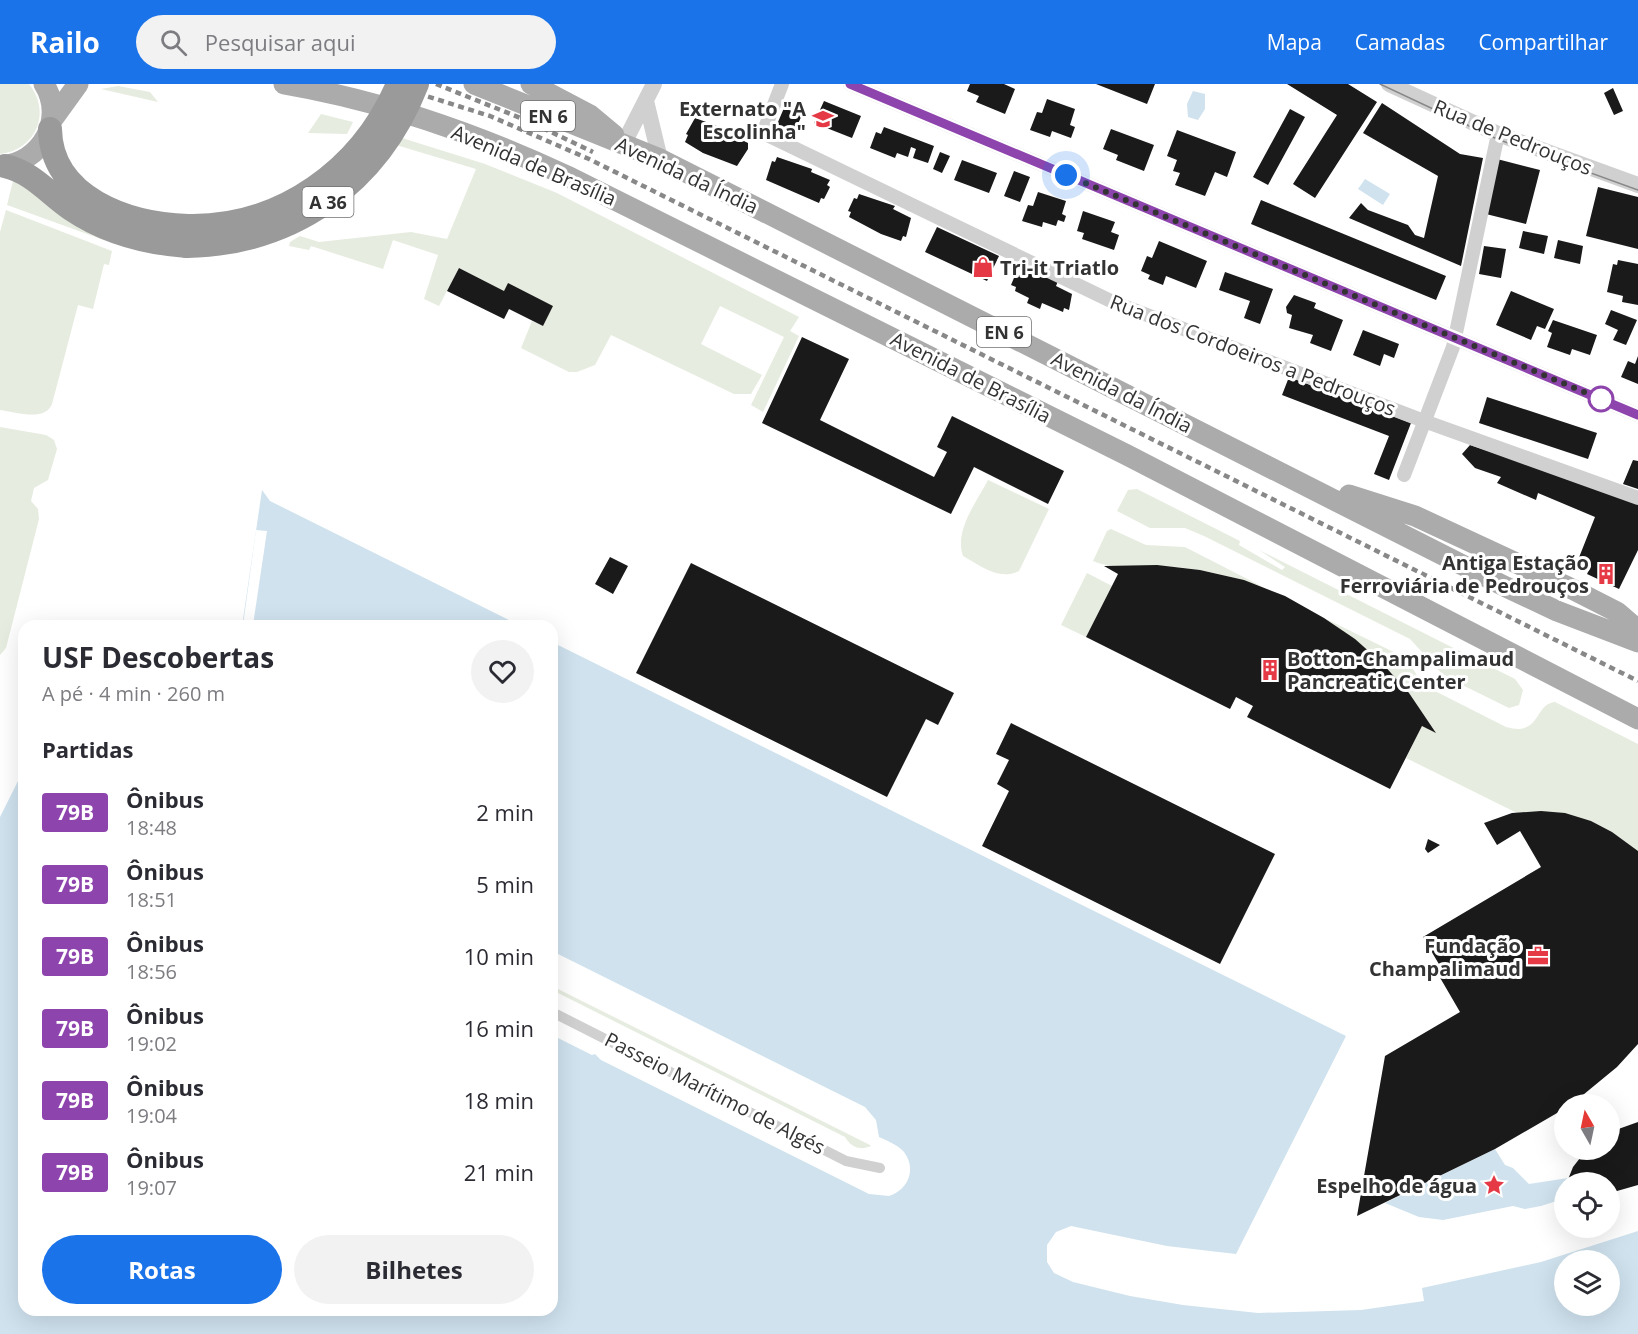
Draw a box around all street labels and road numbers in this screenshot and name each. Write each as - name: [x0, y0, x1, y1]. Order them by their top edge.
- street label: Rua de Pedrouços: [1430, 93, 1596, 181]
- road number: EN 6: [521, 101, 575, 131]
- street label: Avenida de Brasília: [448, 118, 620, 212]
- street label: Avenida da Índia: [611, 130, 763, 220]
- road number: A 36: [302, 187, 354, 217]
- street label: Rua dos Cordoeiros a Pedrouços: [1106, 288, 1400, 422]
- road number: EN 6: [977, 317, 1031, 347]
- street label: Avenida de Brasília: [886, 325, 1056, 429]
- street label: Avenida da Índia: [1047, 345, 1197, 439]
- street label: Passeio Marítimo de Algés: [600, 1026, 830, 1160]

